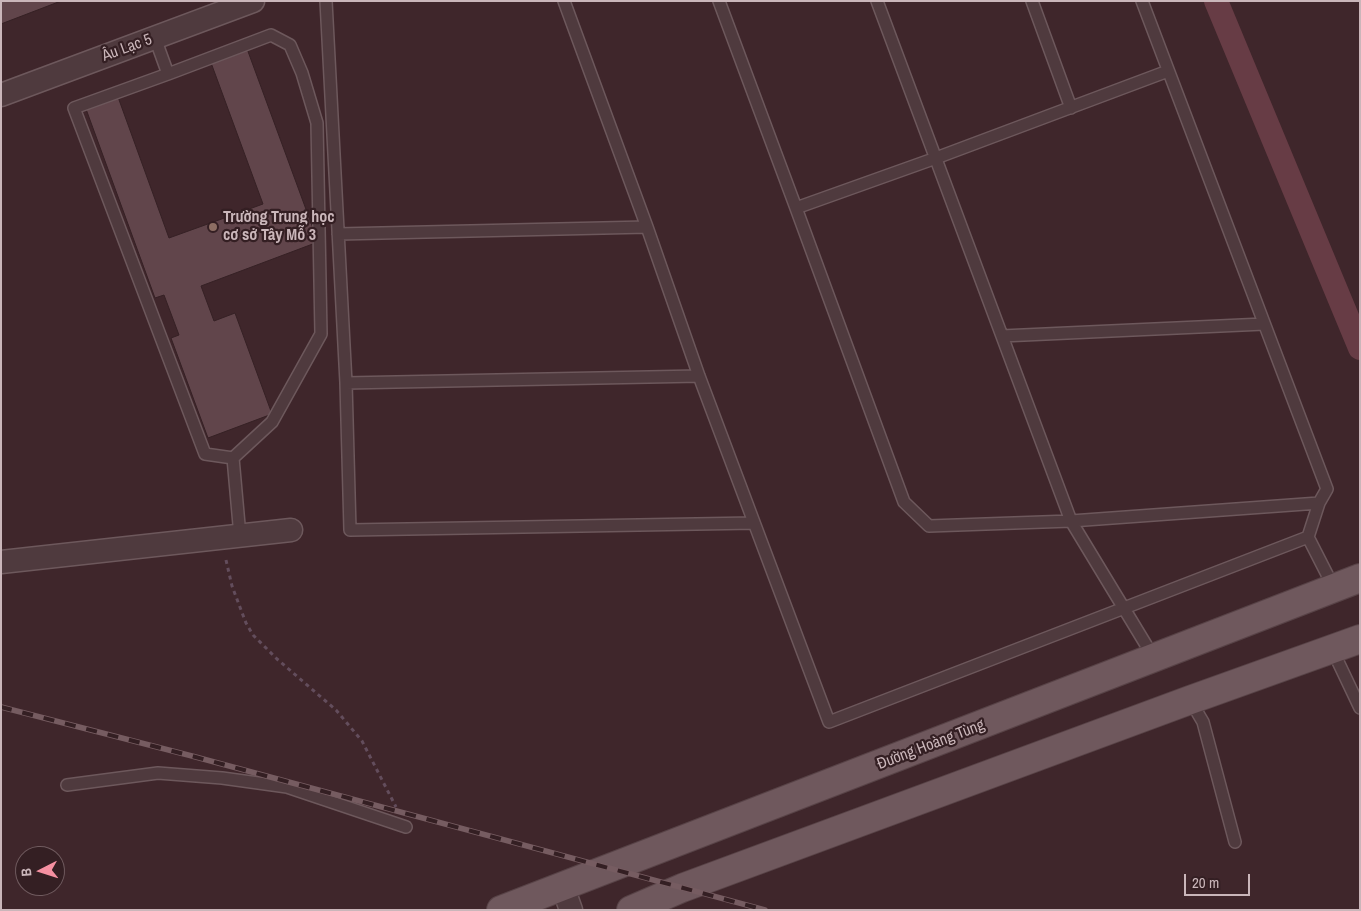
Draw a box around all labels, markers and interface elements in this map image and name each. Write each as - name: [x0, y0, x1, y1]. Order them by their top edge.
- street label: Âu Lạc 5: [99, 30, 155, 66]
- place label: Trường Trung học cơ sở Tây Mỗ 3: [223, 208, 335, 246]
- marker: Trường Trung học cơ sở Tây Mỗ 3: [207, 221, 219, 233]
- street label: Đường Hoàng Tùng: [875, 716, 987, 774]
- north arrow: [15, 846, 65, 896]
- scale bar: [1186, 864, 1252, 896]
- text: B: [17, 867, 35, 877]
- text: 20 m: [1192, 872, 1219, 893]

